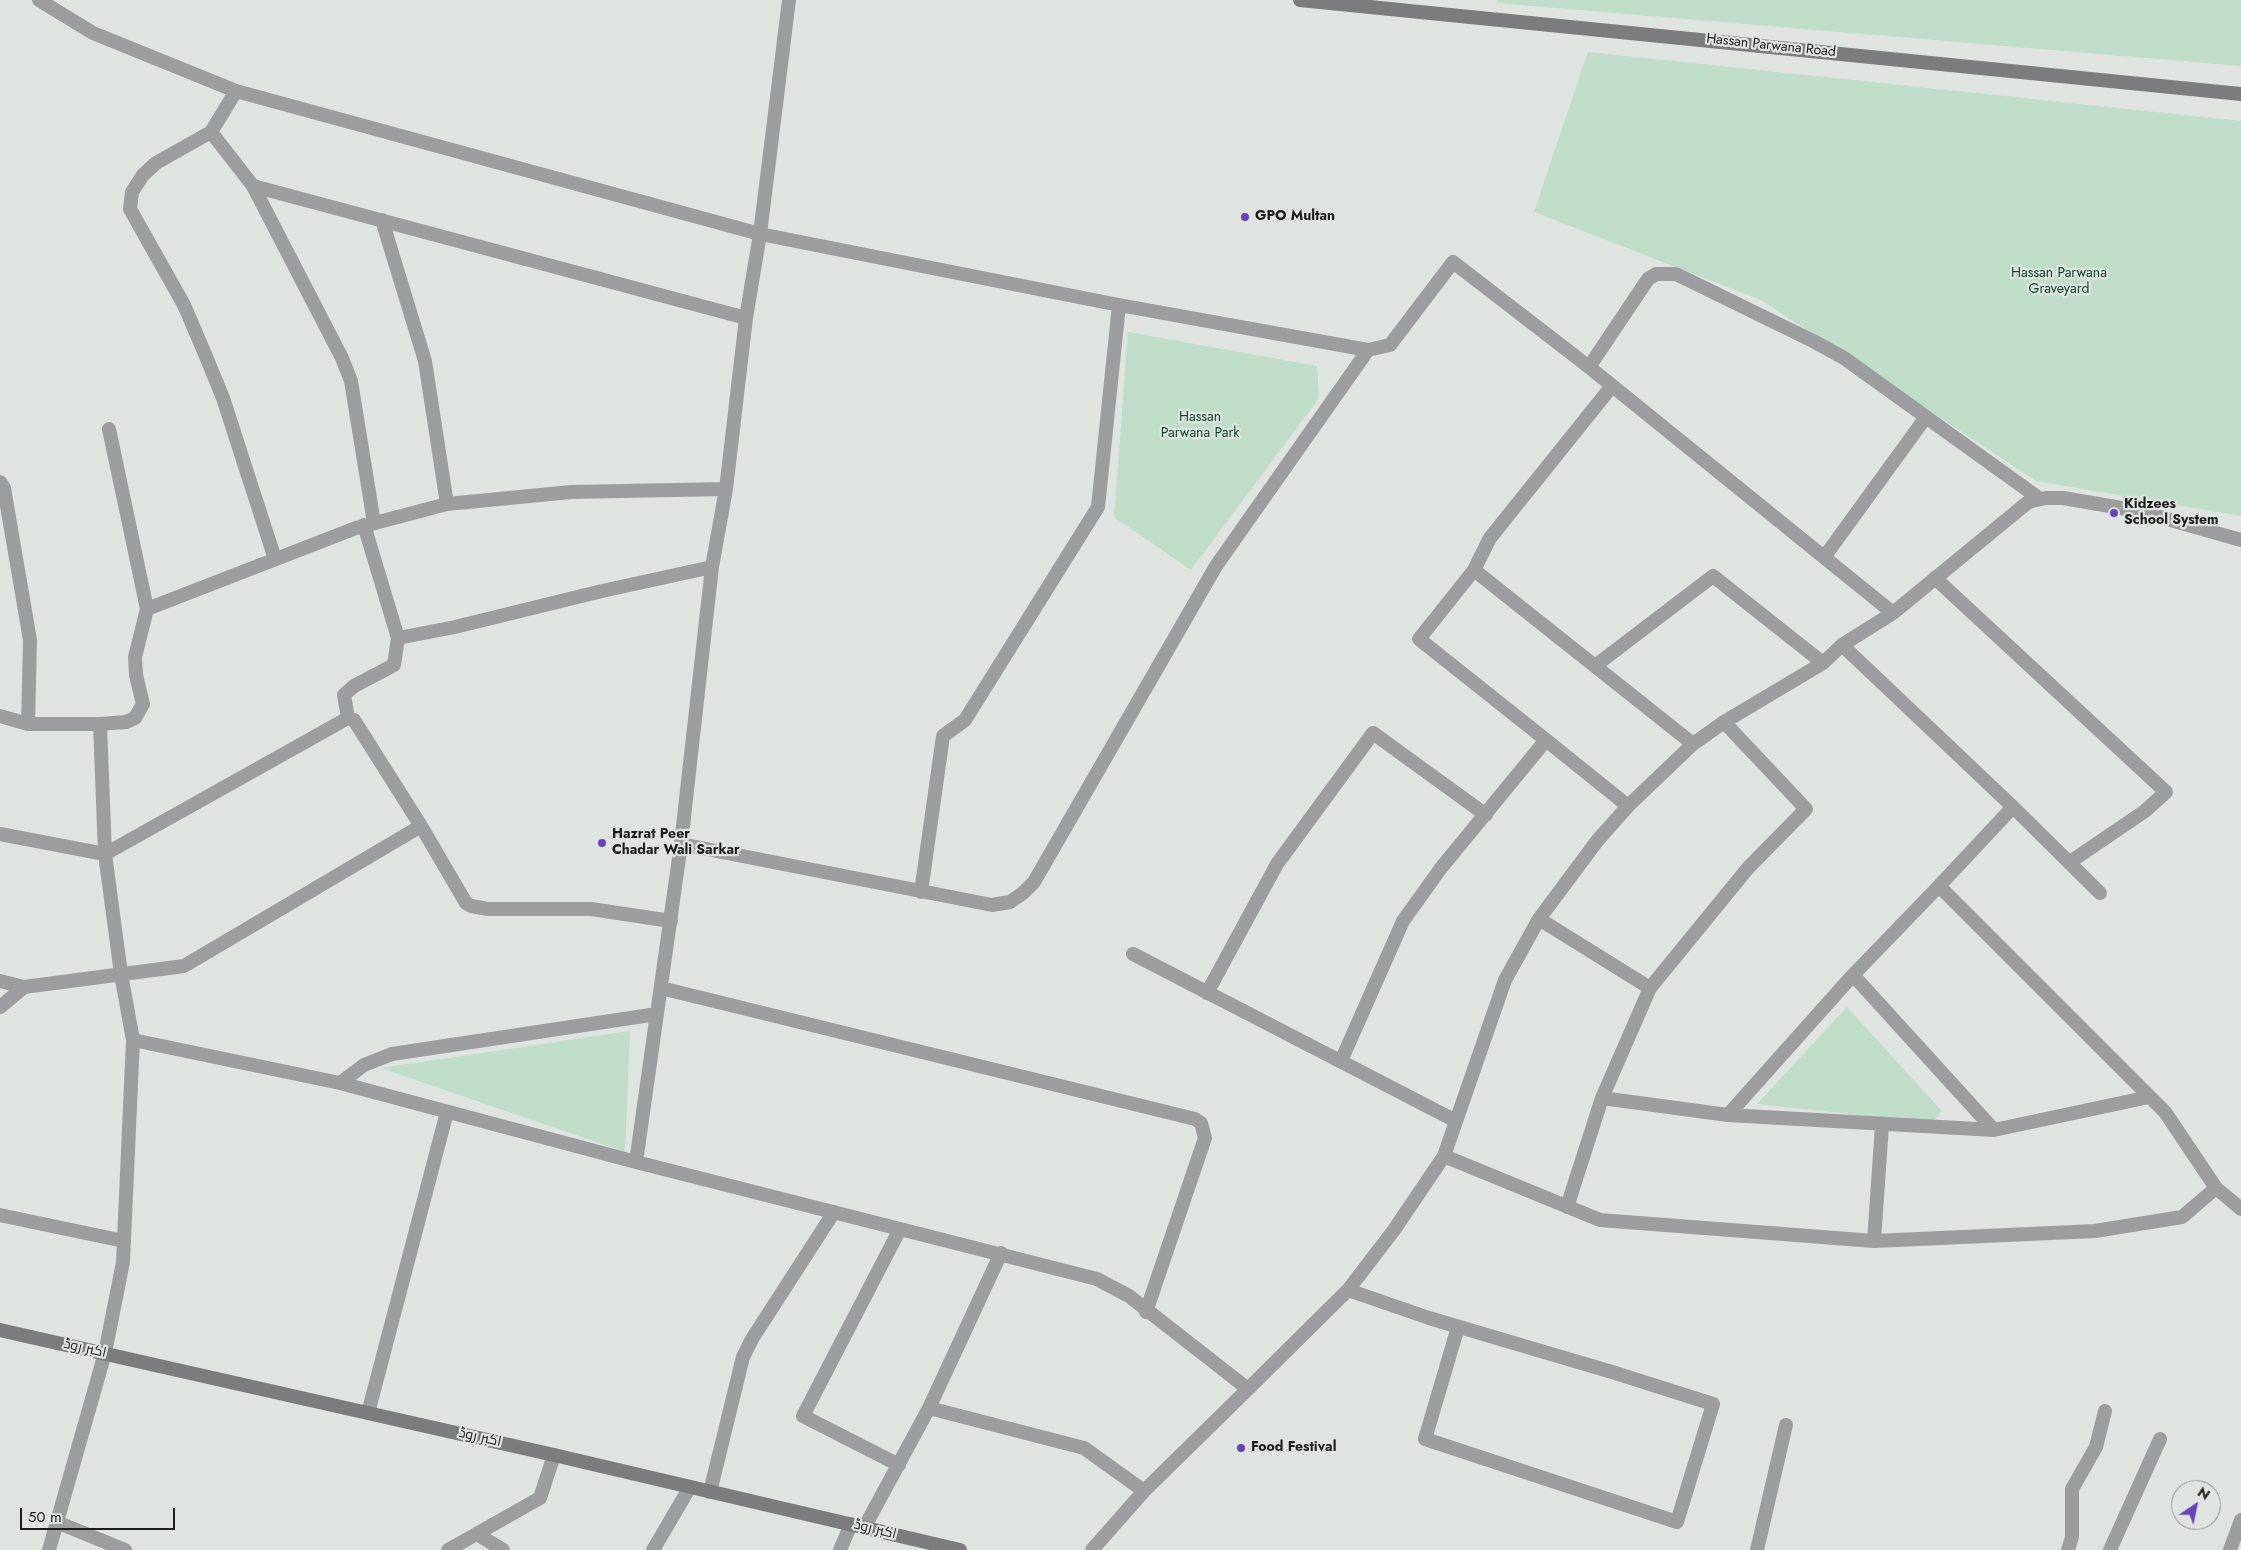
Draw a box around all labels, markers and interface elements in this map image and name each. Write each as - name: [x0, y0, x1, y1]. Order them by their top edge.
- street label: Hassan Parwana Road: [1705, 31, 1837, 61]
- place label: GPO Multan: [1255, 209, 1335, 225]
- marker: GPO Multan: [1239, 211, 1251, 223]
- park label: Hassan Parwana Graveyard: [2011, 266, 2107, 298]
- park label: Hassan Parwana Park: [1161, 410, 1239, 442]
- place label: Kidzees School System: [2124, 497, 2219, 530]
- marker: Kidzees School System: [2108, 507, 2120, 519]
- place label: Hazrat Peer Chadar Wali Sarkar: [612, 827, 740, 860]
- marker: Hazrat Peer Chadar Wali Sarkar: [596, 837, 608, 849]
- street label: اکبر روڈ: [62, 1336, 108, 1362]
- street label: اکبر روڈ: [457, 1425, 503, 1451]
- place label: Food Festival: [1251, 1440, 1336, 1456]
- marker: Food Festival: [1235, 1442, 1247, 1454]
- north arrow: [2171, 1480, 2221, 1530]
- text: N: [2194, 1482, 2214, 1505]
- scale bar: [22, 1498, 178, 1530]
- text: 50 m: [28, 1506, 62, 1528]
- street label: اکبر روڈ: [852, 1517, 898, 1543]

